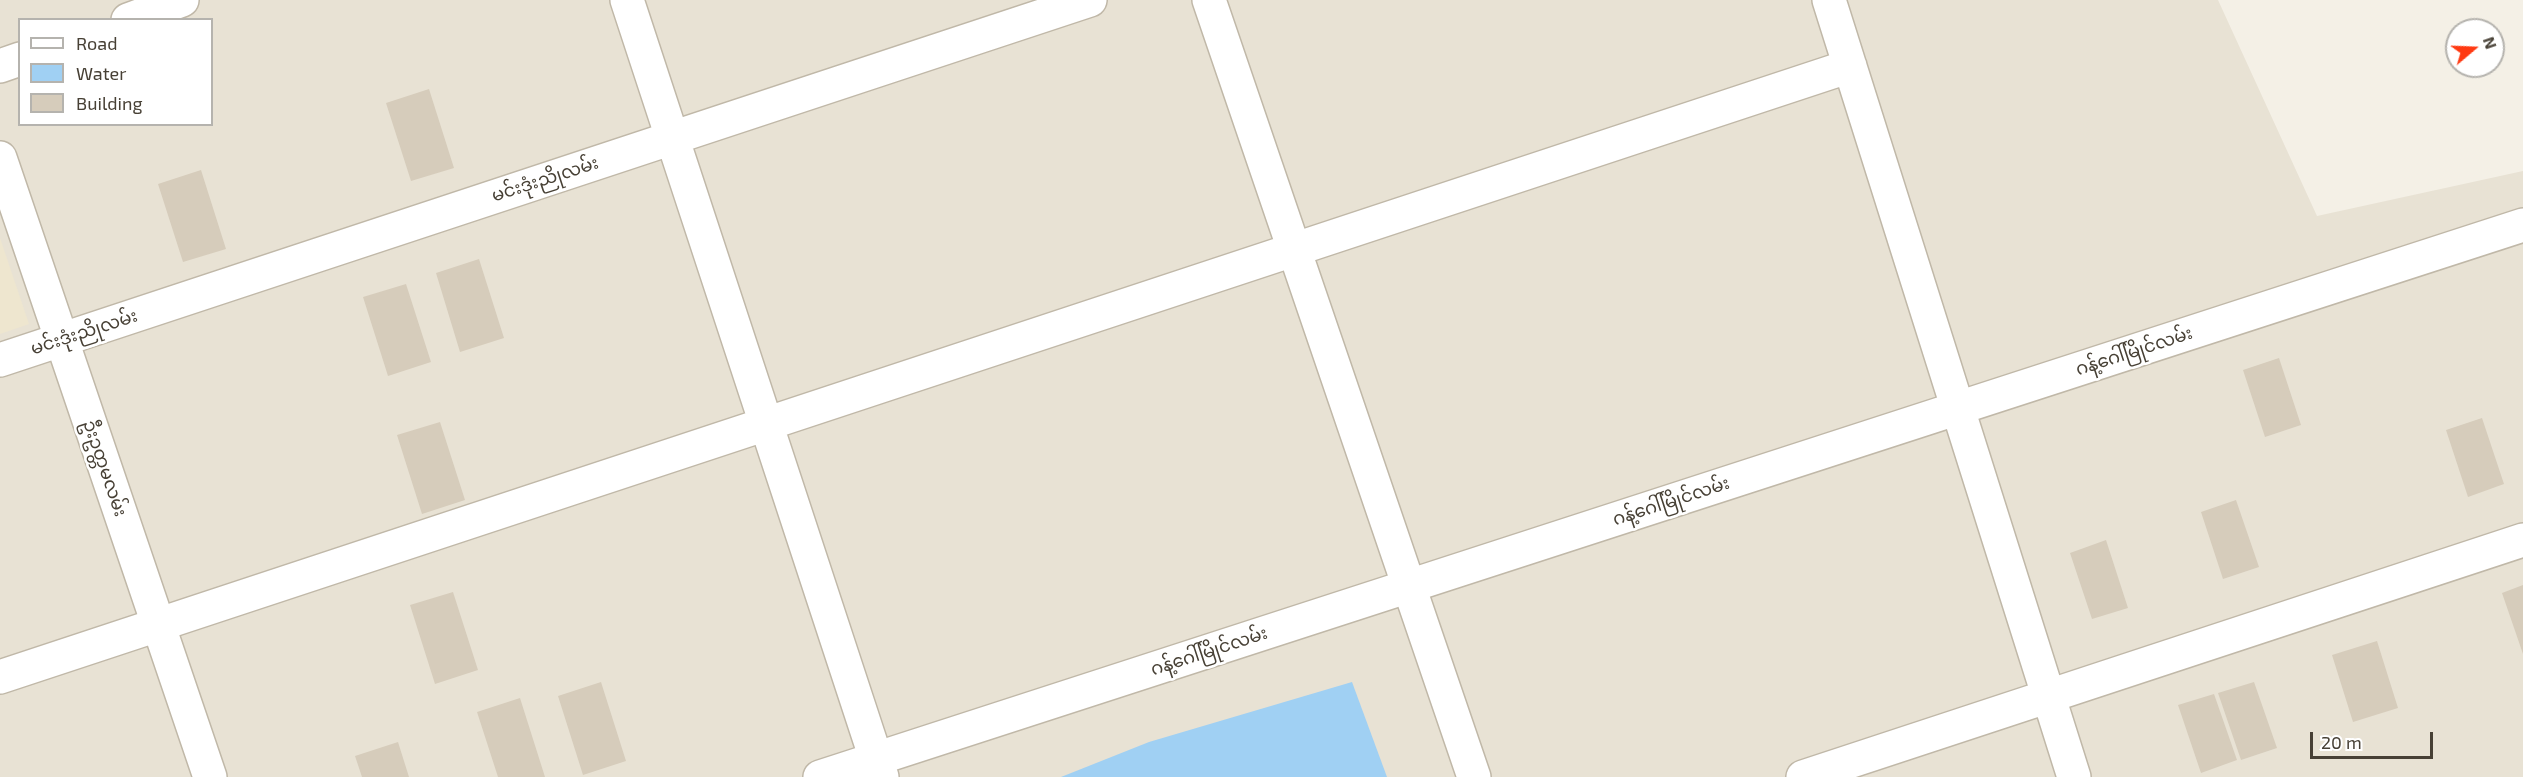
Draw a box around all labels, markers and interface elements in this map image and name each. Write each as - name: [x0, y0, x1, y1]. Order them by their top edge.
- legend: [18, 18, 213, 126]
- north arrow: [2445, 18, 2505, 78]
- text: Road: [76, 32, 117, 54]
- text: N: [2480, 34, 2501, 51]
- text: Water: [76, 62, 126, 84]
- text: Building: [76, 92, 143, 114]
- street label: မင်းဒုံးညိုလမ်း: [489, 152, 601, 206]
- street label: မင်းဒုံးညိုလမ်း: [28, 305, 140, 359]
- street label: ဂန့်ဂေါ်မြိုင်လမ်း: [2073, 322, 2195, 380]
- street label: ဦးဥတ္တမလမ်း: [78, 417, 132, 519]
- street label: ဂန့်ဂေါ်မြိုင်လမ်း: [1610, 472, 1732, 530]
- street label: ဂန့်ဂေါ်မြိုင်လမ်း: [1148, 622, 1270, 680]
- scale bar: [2313, 720, 2436, 758]
- text: 20 m: [2321, 731, 2362, 753]

